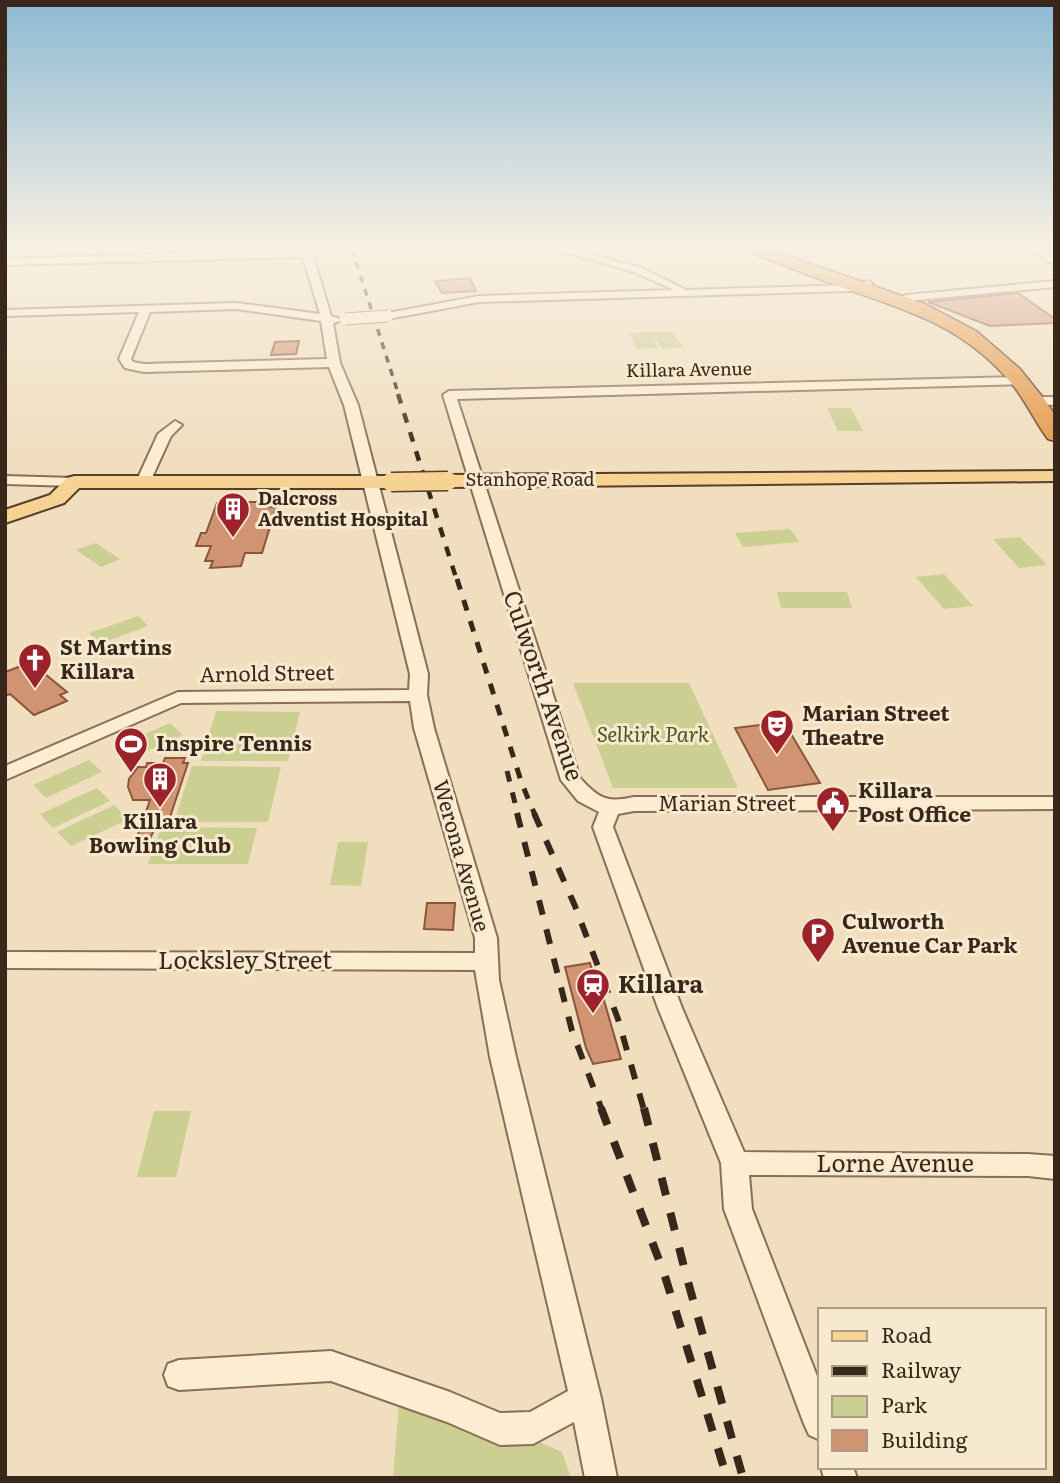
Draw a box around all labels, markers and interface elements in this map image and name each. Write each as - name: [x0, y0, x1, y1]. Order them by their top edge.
- street label: Killara Avenue: [626, 354, 752, 383]
- street label: Stanhope Road: [465, 465, 595, 492]
- place label: Dalcross Adventist Hospital: [258, 484, 429, 532]
- building icon: Dalcross Adventist Hospital: [214, 490, 252, 539]
- street label: Culworth Avenue: [496, 585, 594, 785]
- place label: St Martins Killara: [60, 630, 172, 685]
- church icon: St Martins Killara: [16, 641, 54, 690]
- street label: Arnold Street: [199, 655, 335, 688]
- place label: Marian Street Theatre: [802, 696, 950, 751]
- theatre icon: Marian Street Theatre: [758, 707, 796, 756]
- park label: Selkirk Park: [597, 717, 710, 748]
- sports icon: Inspire Tennis: [112, 725, 150, 774]
- place label: Inspire Tennis: [156, 726, 312, 757]
- building icon: Killara Bowling Club: [141, 760, 179, 809]
- place label: Killara Post Office: [858, 773, 971, 828]
- street label: Werona Avenue: [427, 776, 500, 935]
- public building icon: Killara Post Office: [814, 784, 852, 833]
- street label: Marian Street: [658, 786, 796, 817]
- place label: Killara Bowling Club: [89, 804, 231, 859]
- place label: Culworth Avenue Car Park: [842, 904, 1018, 959]
- parking icon: Culworth Avenue Car Park: [799, 915, 837, 964]
- street label: Locksley Street: [158, 941, 332, 976]
- place label: Killara: [618, 965, 703, 1000]
- station icon: Killara: [574, 966, 612, 1015]
- street label: Lorne Avenue: [816, 1144, 974, 1179]
- legend: [818, 1308, 1046, 1469]
- text: Road: [881, 1318, 932, 1349]
- text: Railway: [881, 1353, 962, 1384]
- text: Park: [881, 1388, 927, 1419]
- text: Building: [881, 1423, 968, 1454]

